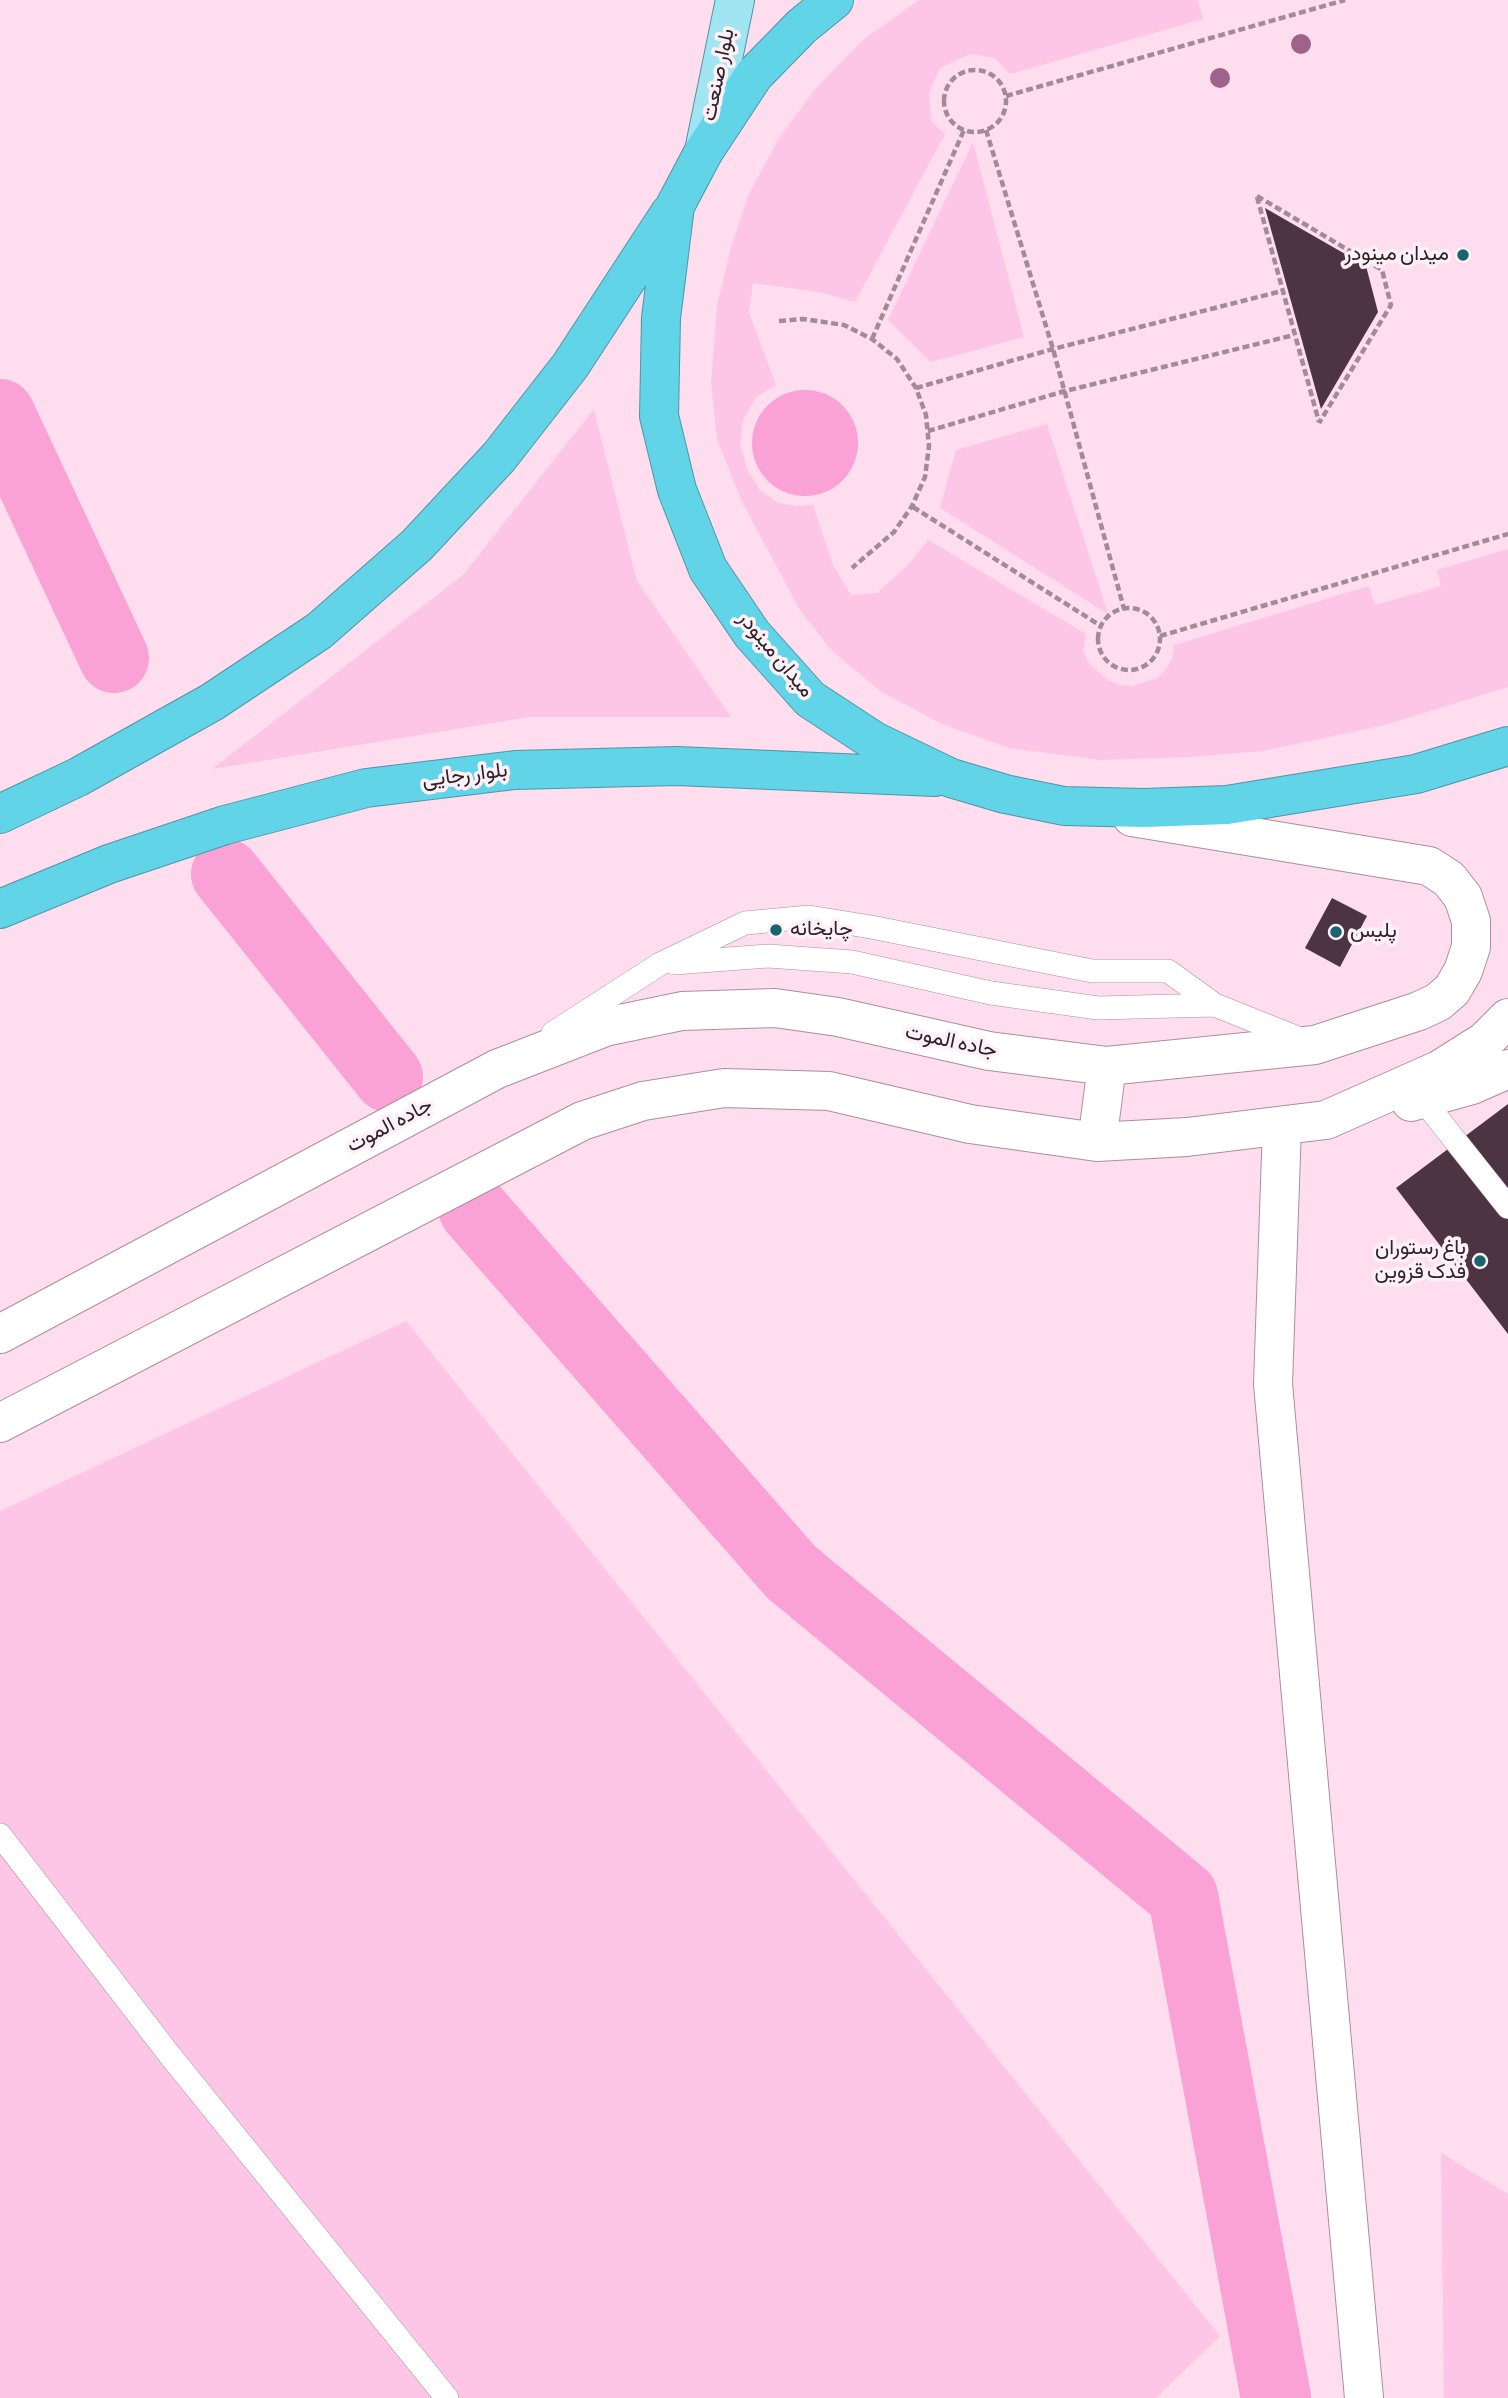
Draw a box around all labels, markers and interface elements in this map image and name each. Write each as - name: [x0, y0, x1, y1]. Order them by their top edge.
- street label: بلوار صنعت: [697, 27, 741, 123]
- place label: میدان مینودر: [1344, 242, 1449, 268]
- marker: میدان مینودر: [1455, 247, 1471, 263]
- street label: میدان مینودر: [732, 607, 818, 703]
- street label: بلوار رجایی: [421, 758, 509, 794]
- place label: چایخانه: [790, 917, 853, 943]
- place label: پلیس: [1350, 919, 1397, 945]
- marker: چایخانه: [768, 922, 784, 938]
- marker: پلیس: [1328, 924, 1344, 940]
- street label: جاده الموت: [903, 1020, 999, 1064]
- street label: جاده الموت: [343, 1093, 437, 1159]
- place label: باغ رستوران فدک قزوین: [1375, 1236, 1466, 1286]
- marker: باغ رستوران فدک قزوین: [1472, 1253, 1488, 1269]

